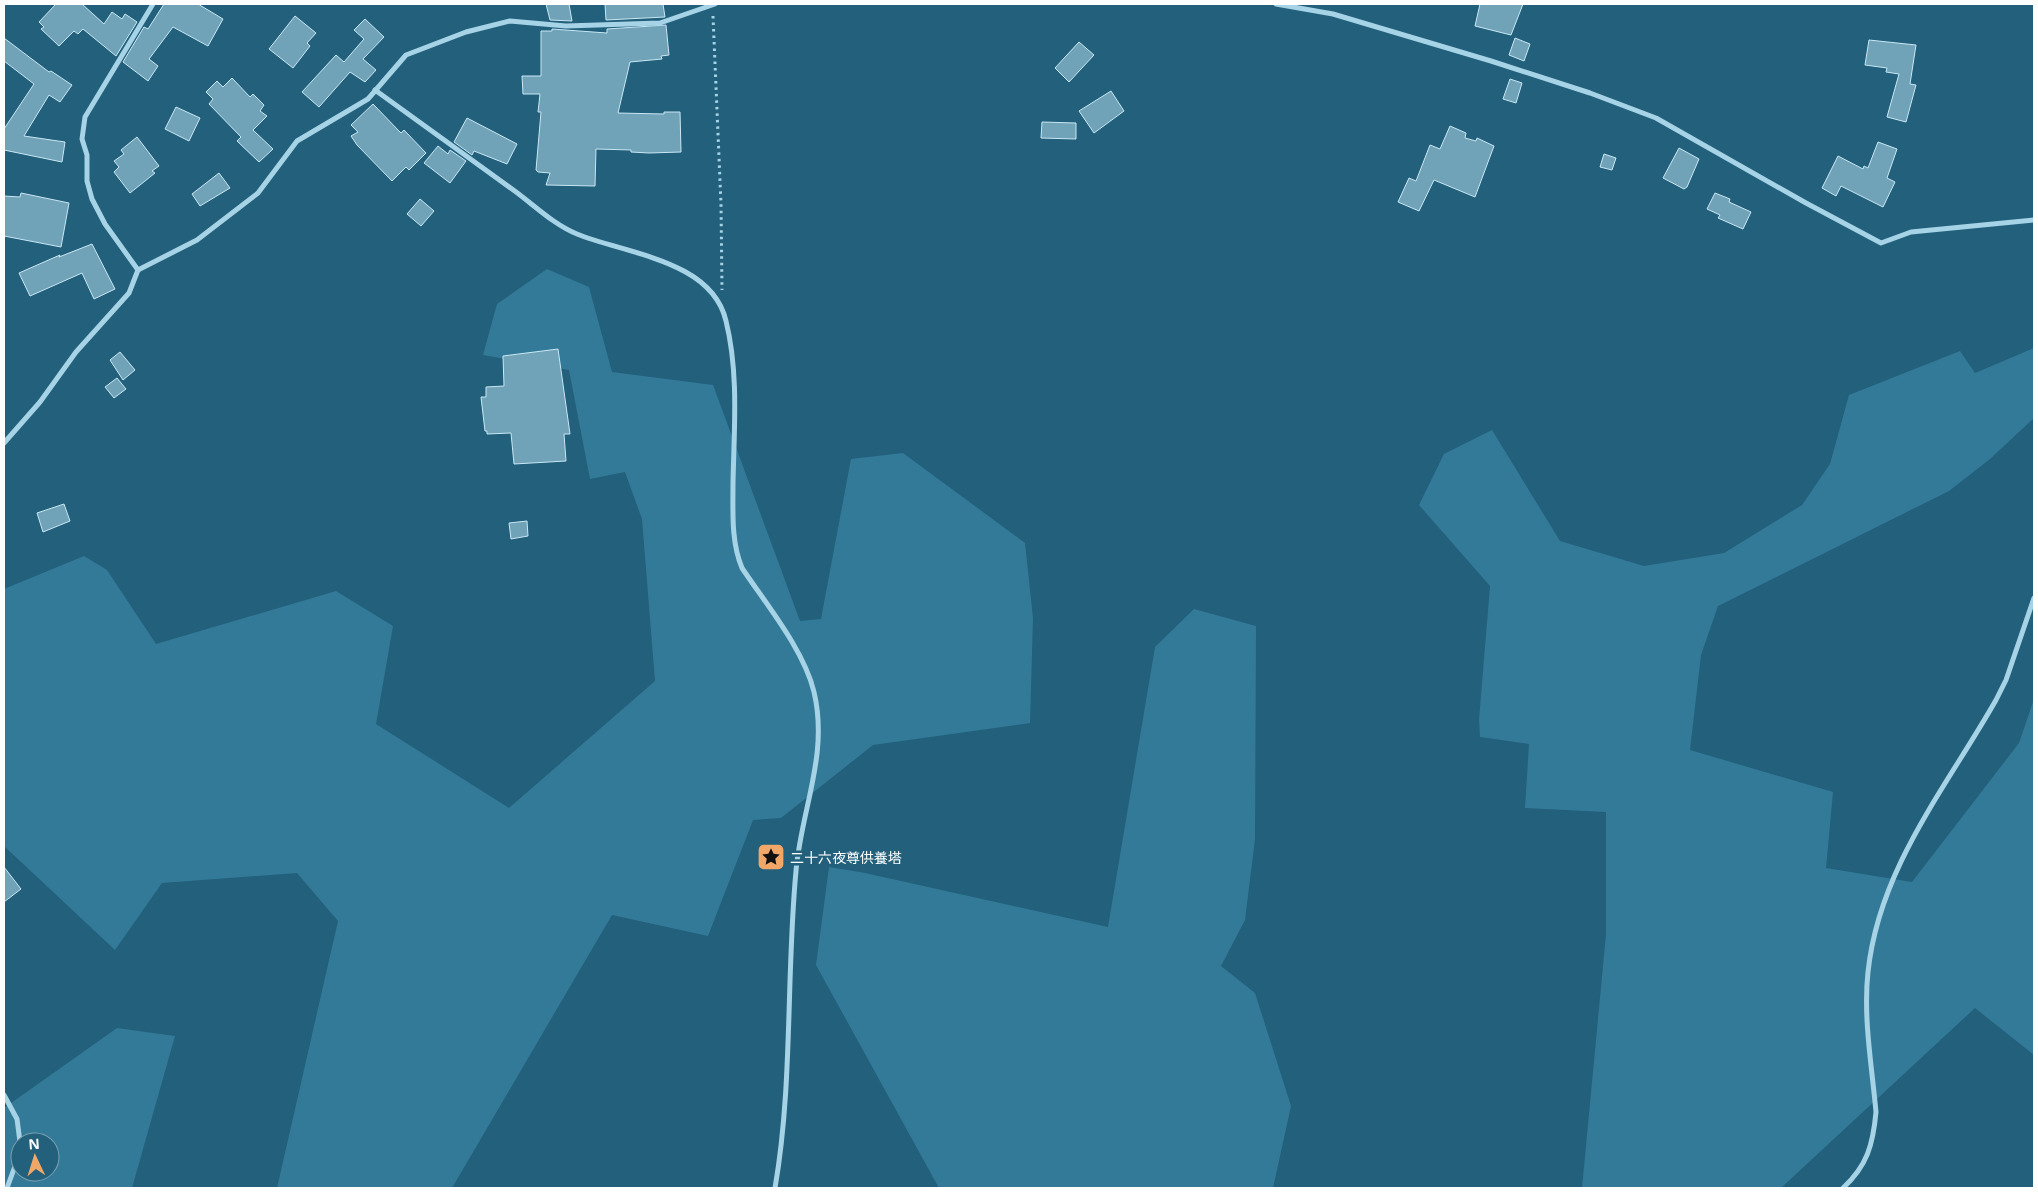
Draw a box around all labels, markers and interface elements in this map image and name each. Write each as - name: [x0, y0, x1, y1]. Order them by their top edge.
- place icon: 二十六夜尊供養塔: [756, 842, 786, 872]
- place label: 二十六夜尊供養塔: [790, 848, 902, 867]
- north arrow: [10, 1132, 60, 1182]
- text: N: [28, 1134, 40, 1153]

